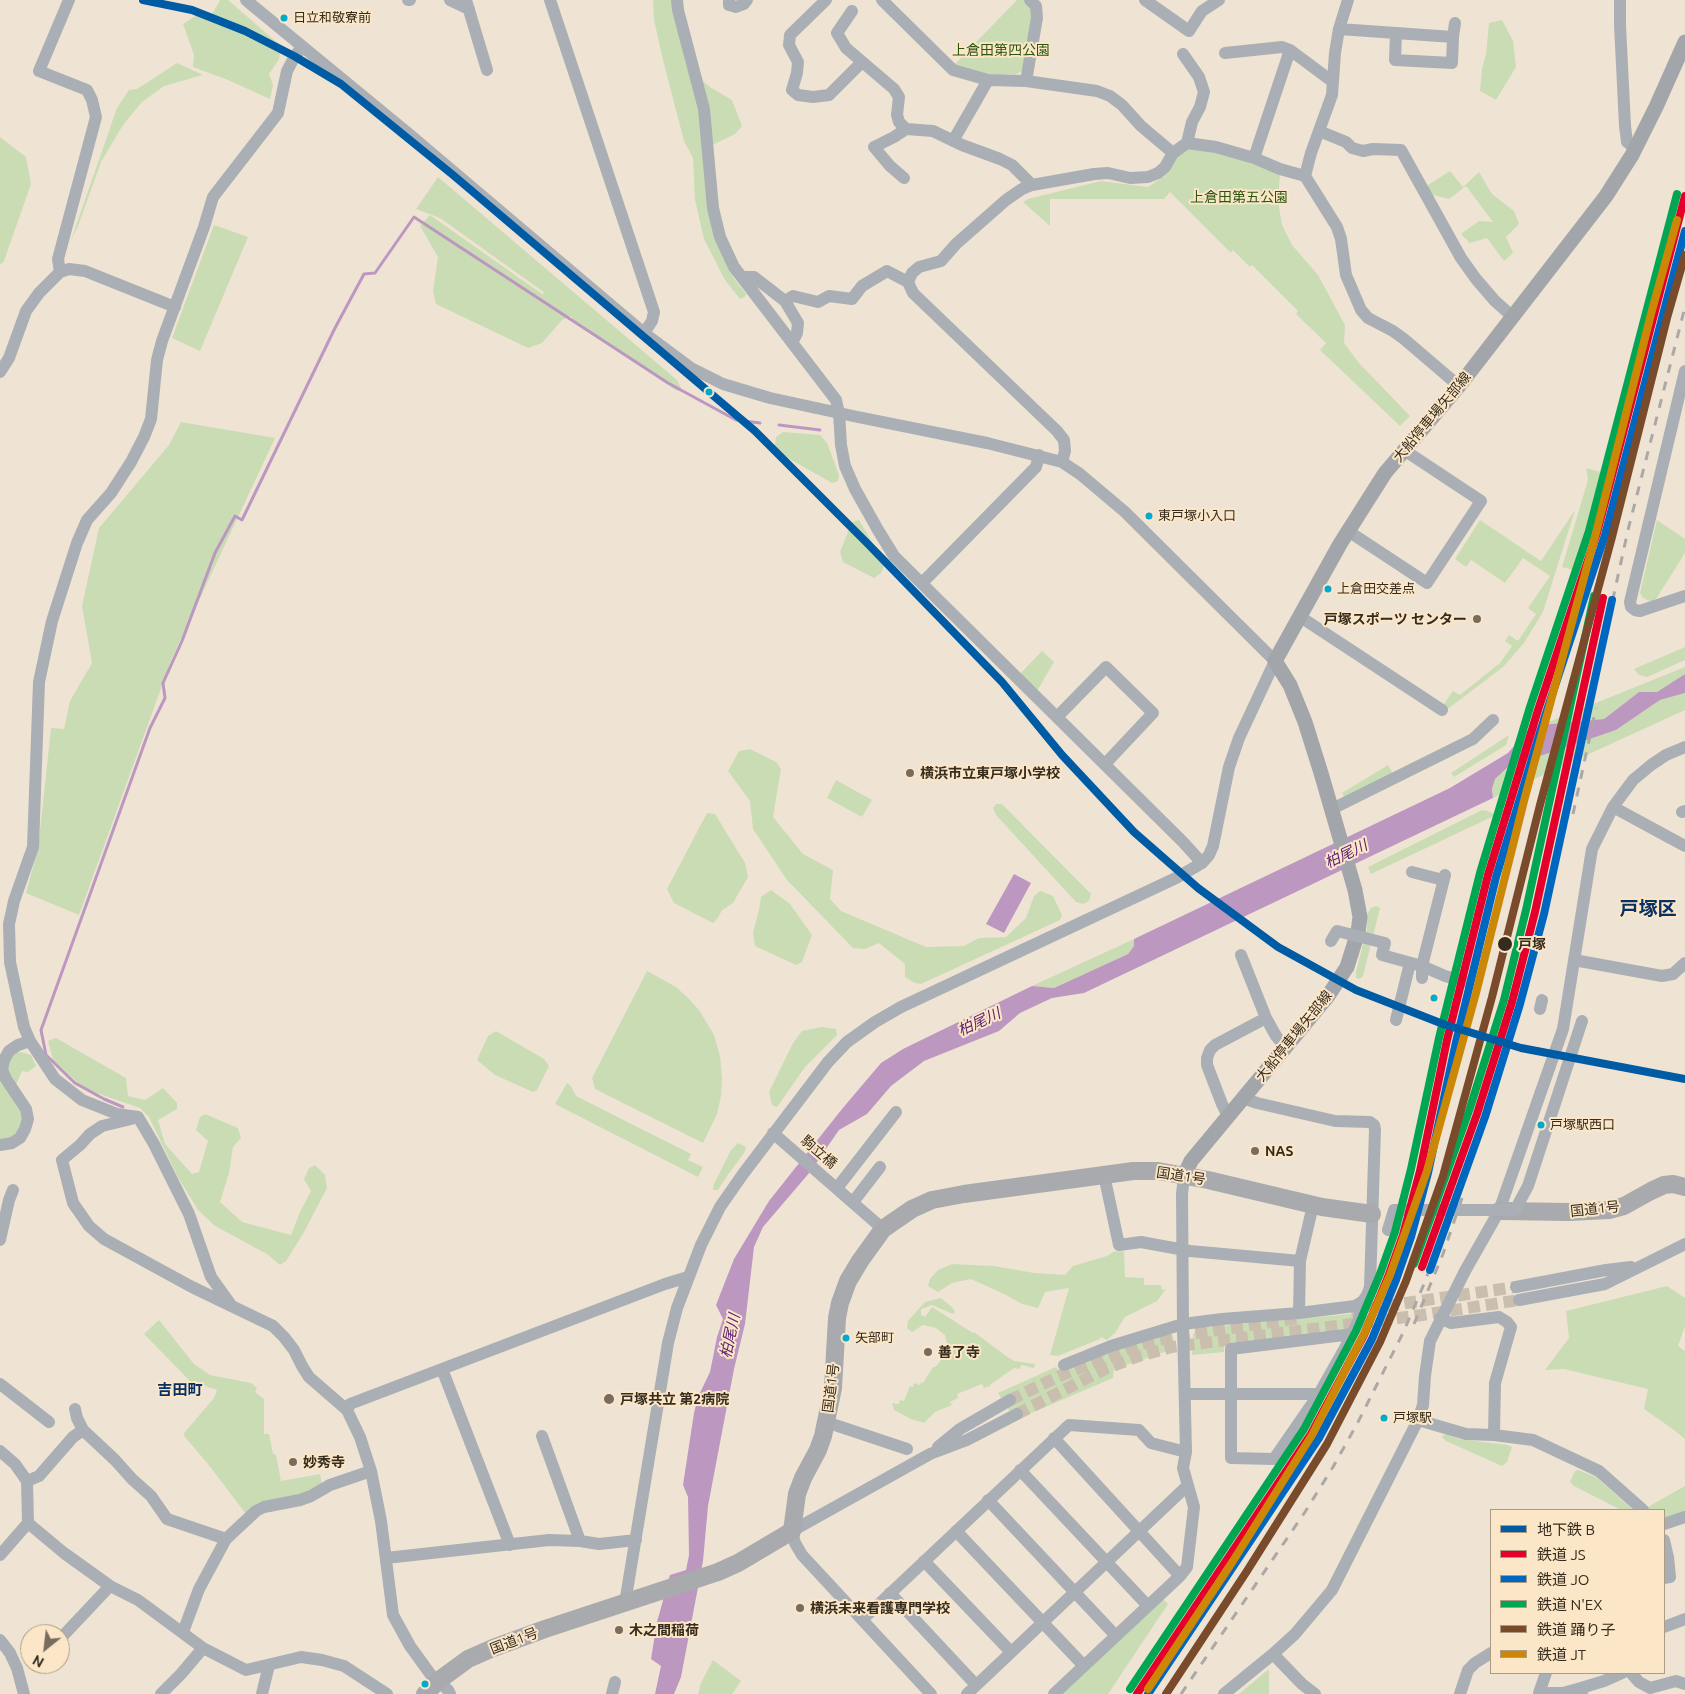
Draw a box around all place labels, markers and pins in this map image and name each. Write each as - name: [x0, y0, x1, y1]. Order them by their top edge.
- place label: 日立和敬寮前: [293, 10, 371, 26]
- marker: 日立和敬寮前: [279, 13, 289, 23]
- unlabelled marker: [704, 387, 714, 397]
- place label: 東戸塚小入口: [1158, 508, 1236, 524]
- marker: 東戸塚小入口: [1144, 511, 1154, 521]
- place label: 上倉田交差点: [1337, 581, 1415, 597]
- marker: 上倉田交差点: [1323, 584, 1333, 594]
- place label: 戸塚スポーツ センター: [1324, 611, 1467, 627]
- marker: 戸塚スポーツ センター: [1471, 613, 1483, 625]
- place label: 横浜市立東戸塚小学校: [920, 765, 1060, 781]
- marker: 横浜市立東戸塚小学校: [904, 767, 916, 779]
- marker: 戸塚: [1496, 935, 1514, 953]
- place label: 戸塚: [1518, 936, 1546, 952]
- unlabelled marker: [1429, 993, 1439, 1003]
- place label: 戸塚駅西口: [1550, 1117, 1615, 1133]
- marker: 戸塚駅西口: [1536, 1120, 1546, 1130]
- place label: NAS: [1265, 1143, 1293, 1159]
- marker: NAS: [1249, 1145, 1261, 1157]
- place label: 矢部町: [855, 1330, 894, 1346]
- marker: 矢部町: [841, 1333, 851, 1343]
- place label: 善了寺: [938, 1344, 980, 1360]
- marker: 善了寺: [922, 1346, 934, 1358]
- place label: 戸塚共立 第2病院: [620, 1391, 729, 1407]
- marker: 戸塚共立 第2病院: [602, 1392, 616, 1406]
- place label: 戸塚駅: [1393, 1410, 1432, 1426]
- marker: 戸塚駅: [1379, 1413, 1389, 1423]
- place label: 妙秀寺: [303, 1454, 345, 1470]
- marker: 妙秀寺: [287, 1456, 299, 1468]
- place label: 横浜未来看護専門学校: [810, 1600, 950, 1616]
- marker: 横浜未来看護専門学校: [794, 1602, 806, 1614]
- place label: 木之間稲荷: [629, 1622, 699, 1638]
- marker: 木之間稲荷: [613, 1624, 625, 1636]
- unlabelled marker: [420, 1679, 430, 1689]

